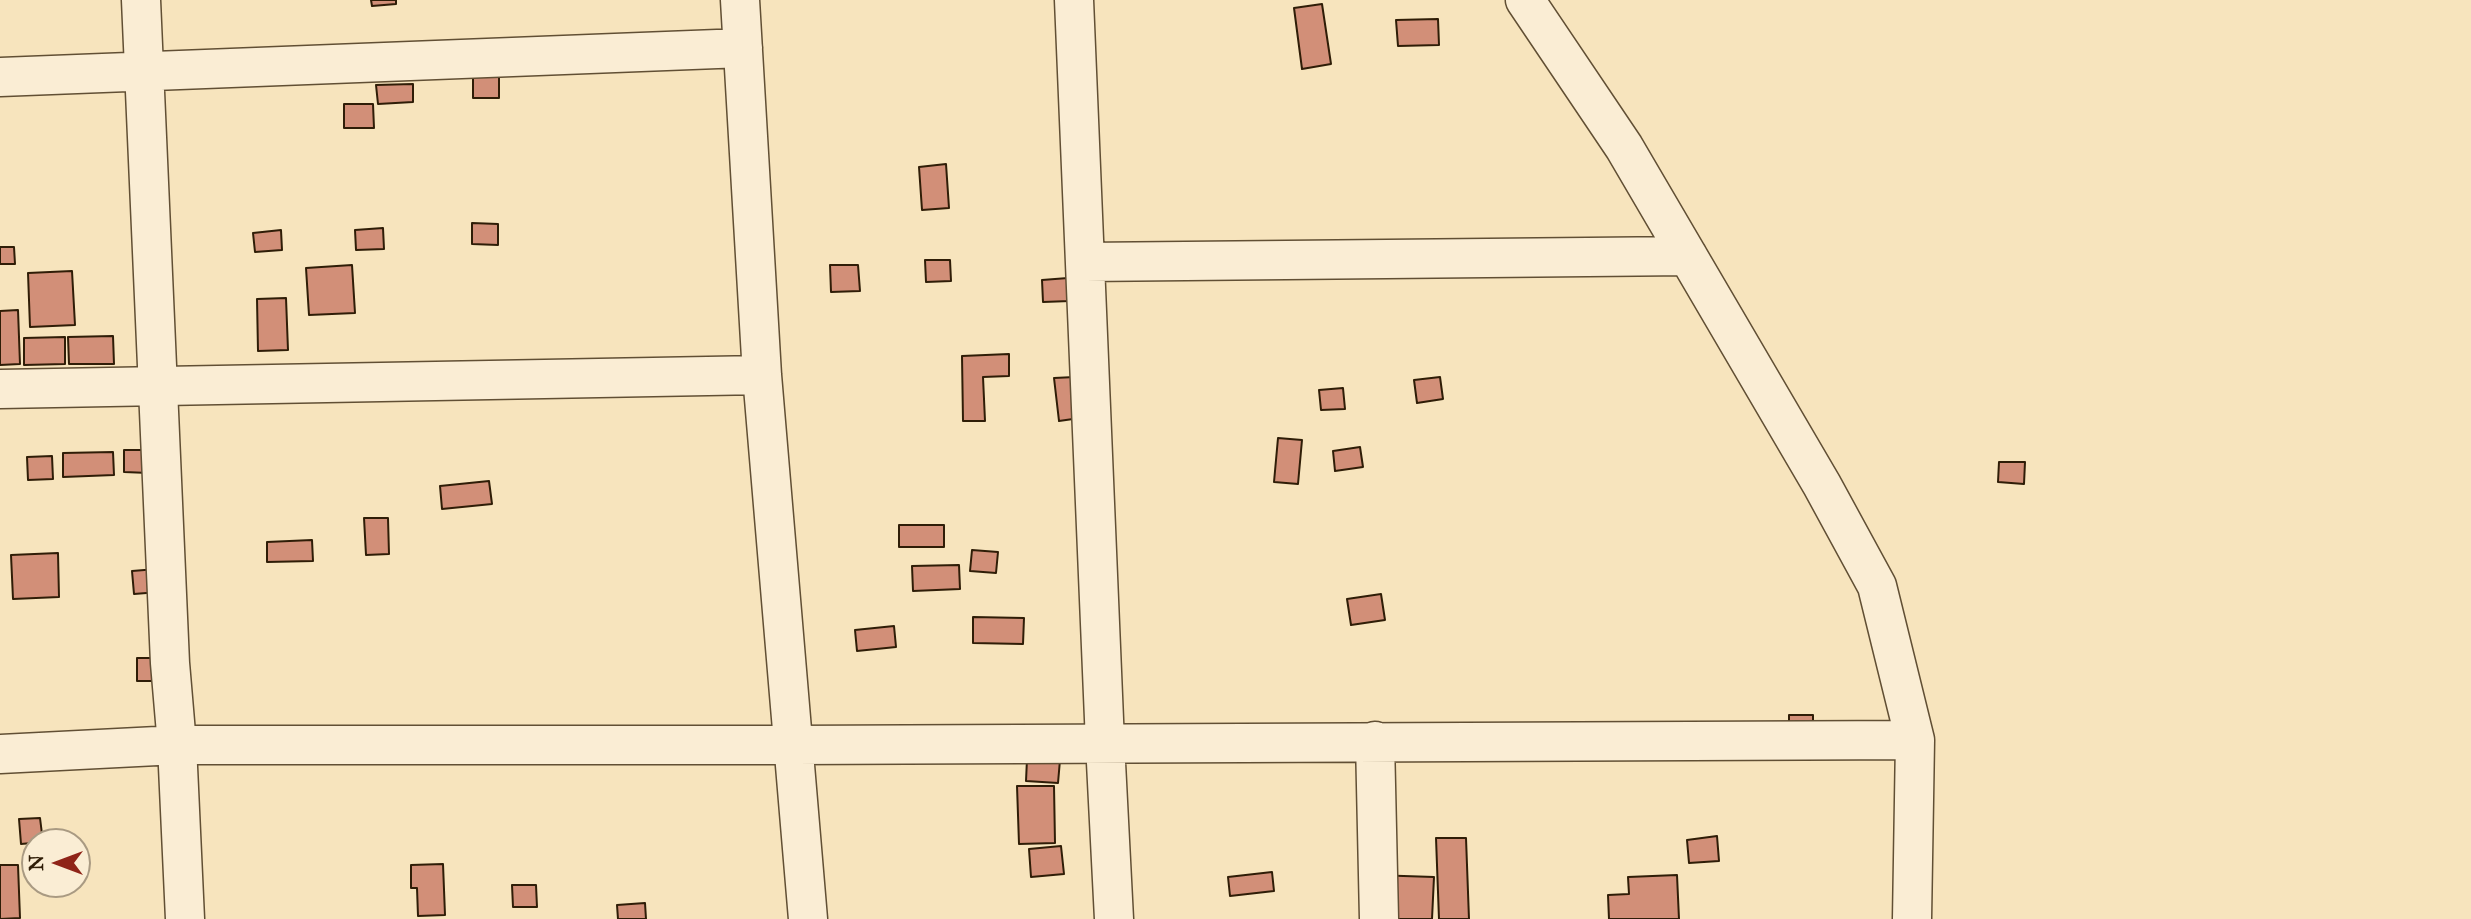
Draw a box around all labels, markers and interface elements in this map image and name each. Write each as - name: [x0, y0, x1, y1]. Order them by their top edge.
- north arrow: [21, 828, 91, 898]
- text: N: [25, 855, 48, 871]

